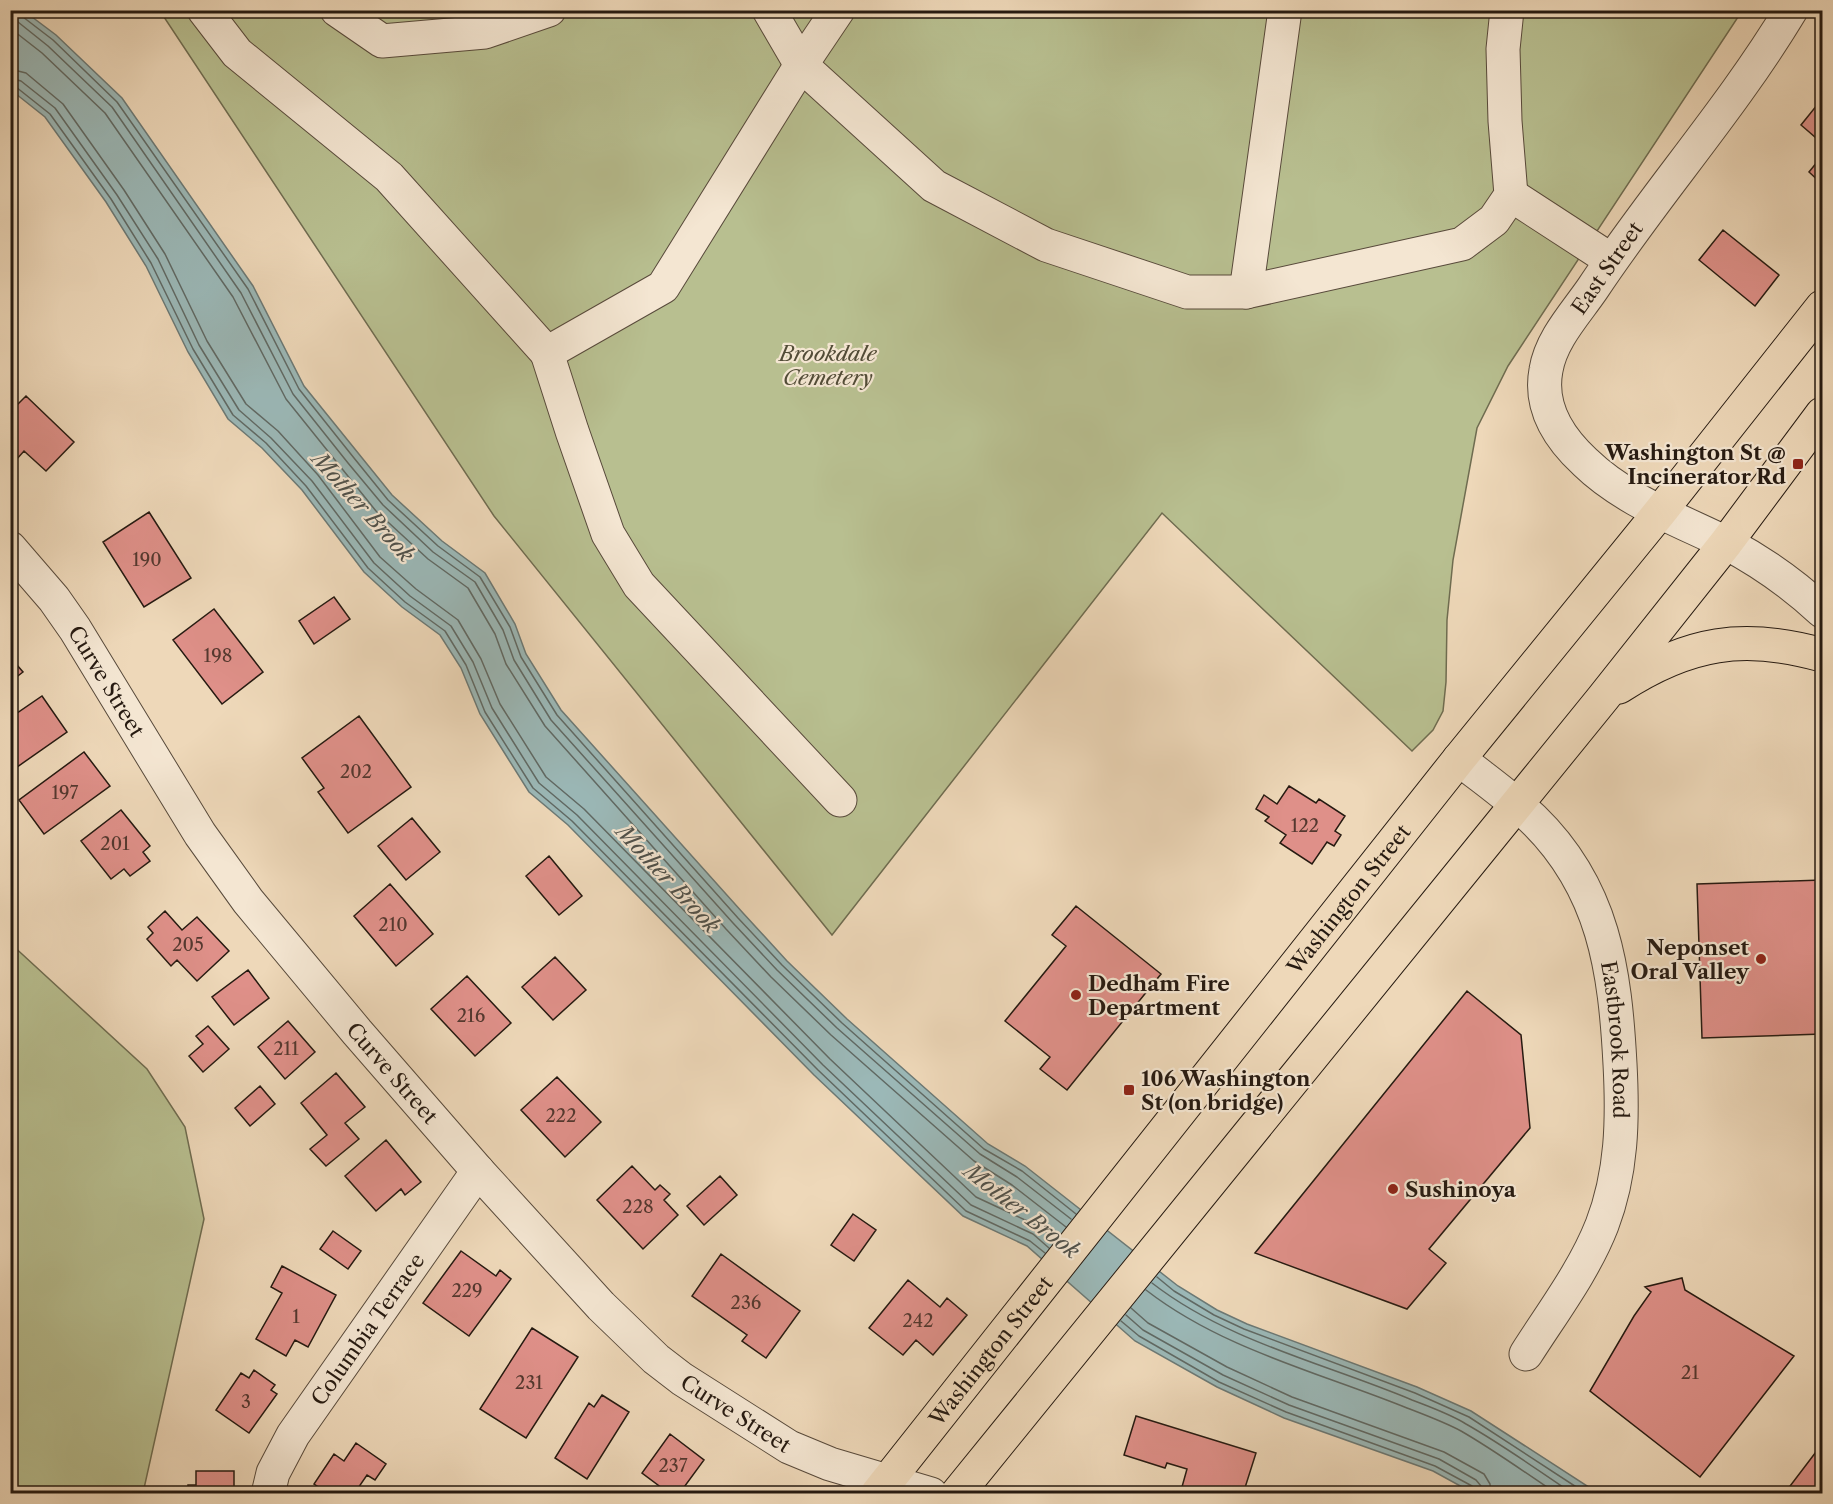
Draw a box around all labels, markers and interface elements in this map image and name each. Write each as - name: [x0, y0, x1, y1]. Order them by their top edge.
- street label: East Street: [1566, 216, 1648, 319]
- park label: Brookdale Cemetery: [777, 341, 878, 390]
- place label: Washington St @ Incinerator Rd: [1604, 440, 1786, 489]
- water label: Mother Brook: [304, 444, 420, 568]
- marker: Washington St @ Incinerator Rd: [1791, 457, 1805, 471]
- house number: 190: [132, 549, 162, 571]
- street label: Curve Street: [63, 621, 150, 742]
- house number: 198: [204, 645, 232, 667]
- house number: 202: [340, 761, 372, 783]
- house number: 197: [52, 782, 79, 804]
- house number: 122: [1291, 815, 1319, 837]
- water label: Mother Brook: [609, 817, 726, 940]
- street label: Washington Street: [1281, 819, 1415, 980]
- house number: 201: [100, 833, 130, 855]
- house number: 210: [378, 914, 408, 936]
- house number: 205: [172, 934, 204, 956]
- place label: Neponset Oral Valley: [1631, 935, 1750, 984]
- marker: Neponset Oral Valley: [1754, 952, 1768, 966]
- street label: Eastbrook Road: [1596, 959, 1634, 1119]
- place label: Dedham Fire Department: [1088, 971, 1230, 1020]
- marker: Dedham Fire Department: [1069, 988, 1083, 1002]
- house number: 216: [457, 1005, 485, 1027]
- street label: Curve Street: [342, 1017, 444, 1129]
- house number: 211: [273, 1038, 299, 1060]
- place label: 106 Washington St (on bridge): [1141, 1066, 1311, 1115]
- marker: 106 Washington St (on bridge): [1122, 1083, 1136, 1097]
- house number: 222: [545, 1105, 577, 1127]
- water label: Mother Brook: [956, 1156, 1086, 1265]
- place label: Sushinoya: [1405, 1177, 1517, 1202]
- marker: Sushinoya: [1386, 1182, 1400, 1196]
- house number: 228: [622, 1196, 654, 1218]
- street label: Columbia Terrace: [305, 1248, 429, 1410]
- street label: Washington Street: [923, 1270, 1058, 1431]
- house number: 229: [451, 1280, 483, 1302]
- house number: 236: [731, 1292, 761, 1314]
- house number: 1: [292, 1306, 300, 1328]
- house number: 242: [902, 1310, 934, 1332]
- house number: 21: [1681, 1362, 1699, 1384]
- street label: Curve Street: [676, 1369, 796, 1458]
- house number: 231: [515, 1372, 543, 1394]
- house number: 3: [241, 1391, 251, 1413]
- house number: 237: [658, 1455, 688, 1477]

